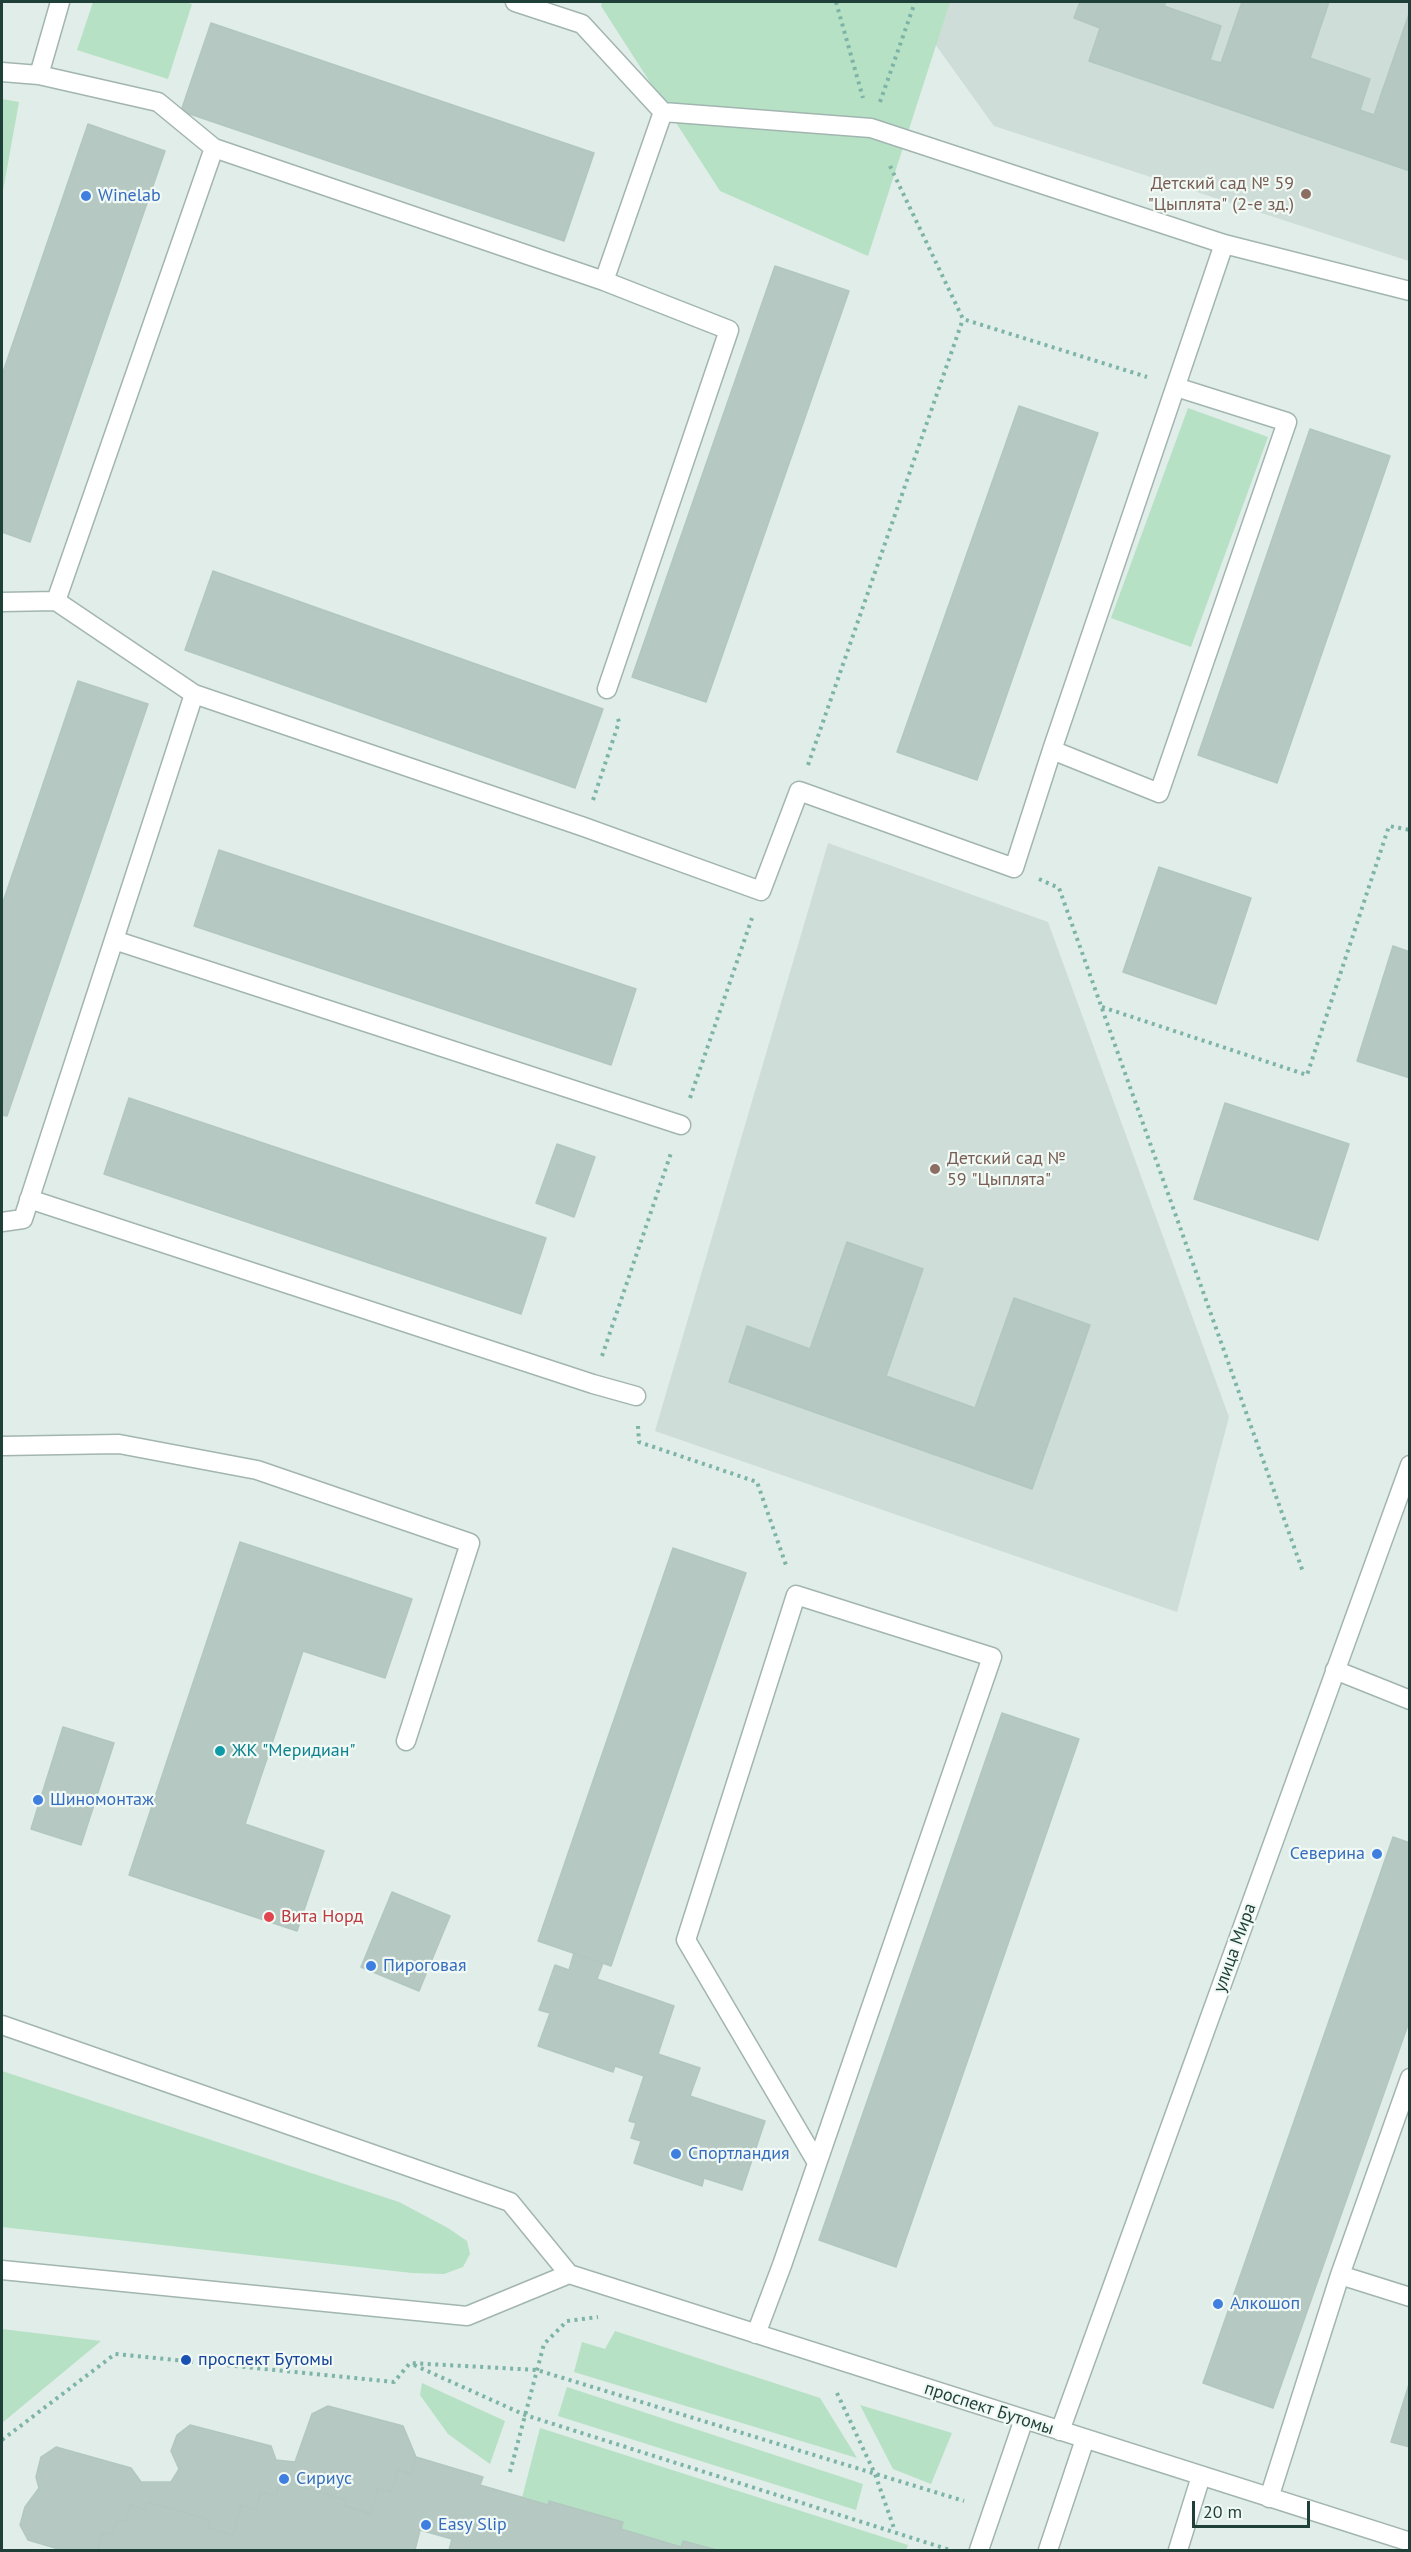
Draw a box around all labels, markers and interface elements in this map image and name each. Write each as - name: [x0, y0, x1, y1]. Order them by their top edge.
- place label: Детский сад № 59 "Цыплята" (2-е зд.): [1148, 173, 1294, 216]
- place label: Winelab: [98, 185, 161, 207]
- marker: Детский сад № 59 "Цыплята" (2-е зд.): [1299, 187, 1313, 201]
- marker: Winelab: [79, 189, 93, 203]
- place label: Детский сад № 59 "Цыплята": [947, 1148, 1066, 1190]
- marker: Детский сад № 59 "Цыплята": [928, 1162, 942, 1176]
- place label: ЖК "Меридиан": [232, 1740, 356, 1762]
- marker: ЖК "Меридиан": [213, 1744, 227, 1758]
- place label: Шиномонтаж: [50, 1789, 154, 1811]
- marker: Шиномонтаж: [31, 1793, 45, 1807]
- place label: Северина: [1290, 1843, 1365, 1865]
- marker: Северина: [1370, 1847, 1384, 1861]
- street label: улица Мира: [1209, 1900, 1261, 1996]
- place label: Вита Норд: [281, 1906, 363, 1928]
- marker: Вита Норд: [262, 1910, 276, 1924]
- place label: Пироговая: [383, 1955, 467, 1977]
- marker: Пироговая: [364, 1959, 378, 1973]
- place label: Спортландия: [688, 2143, 790, 2165]
- marker: Спортландия: [669, 2147, 683, 2161]
- place label: Алкошоп: [1230, 2293, 1300, 2315]
- marker: Алкошоп: [1211, 2297, 1225, 2311]
- place label: проспект Бутомы: [198, 2349, 333, 2371]
- marker: проспект Бутомы: [179, 2353, 193, 2367]
- street label: проспект Бутомы: [922, 2378, 1056, 2440]
- place label: Сириус: [296, 2468, 352, 2490]
- marker: Сириус: [277, 2472, 291, 2486]
- scale bar: [1195, 2489, 1314, 2527]
- text: 20 m: [1203, 2500, 1242, 2523]
- place label: Easy Slip: [438, 2514, 507, 2536]
- marker: Easy Slip: [419, 2518, 433, 2532]

